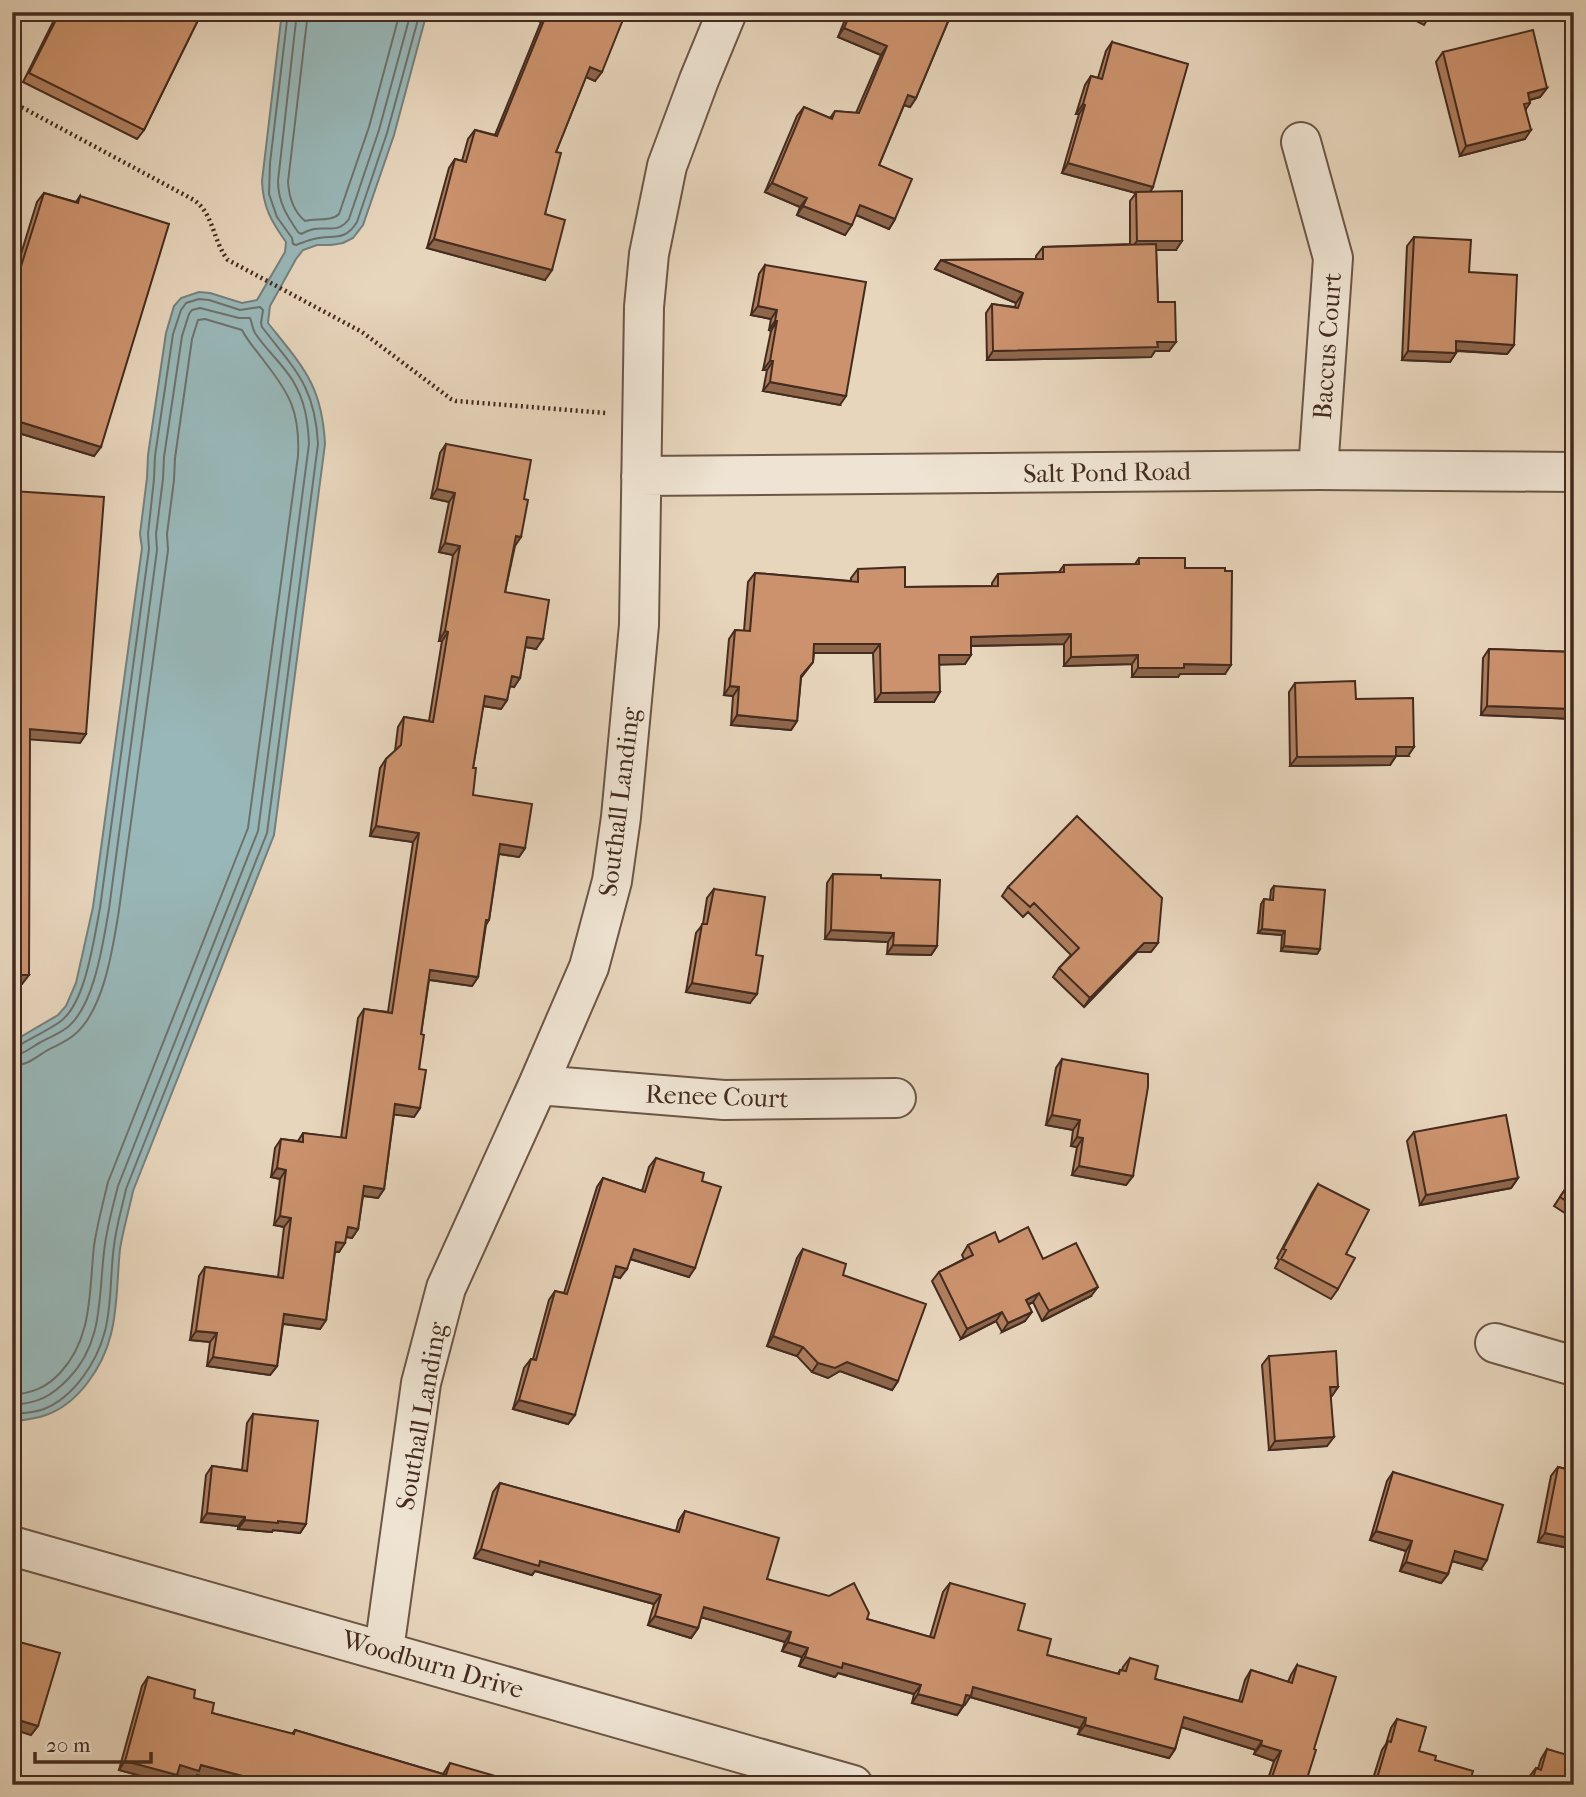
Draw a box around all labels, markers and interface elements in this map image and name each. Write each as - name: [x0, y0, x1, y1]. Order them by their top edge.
- street label: Baccus Court: [1307, 271, 1348, 421]
- street label: Salt Pond Road: [1023, 456, 1192, 489]
- street label: Southall Landing: [593, 705, 647, 898]
- street label: Renee Court: [645, 1079, 790, 1115]
- street label: Southall Landing: [390, 1319, 453, 1513]
- street label: Woodburn Drive: [337, 1623, 527, 1705]
- scale bar: [35, 1720, 150, 1764]
- text: 20 m: [46, 1733, 91, 1757]

